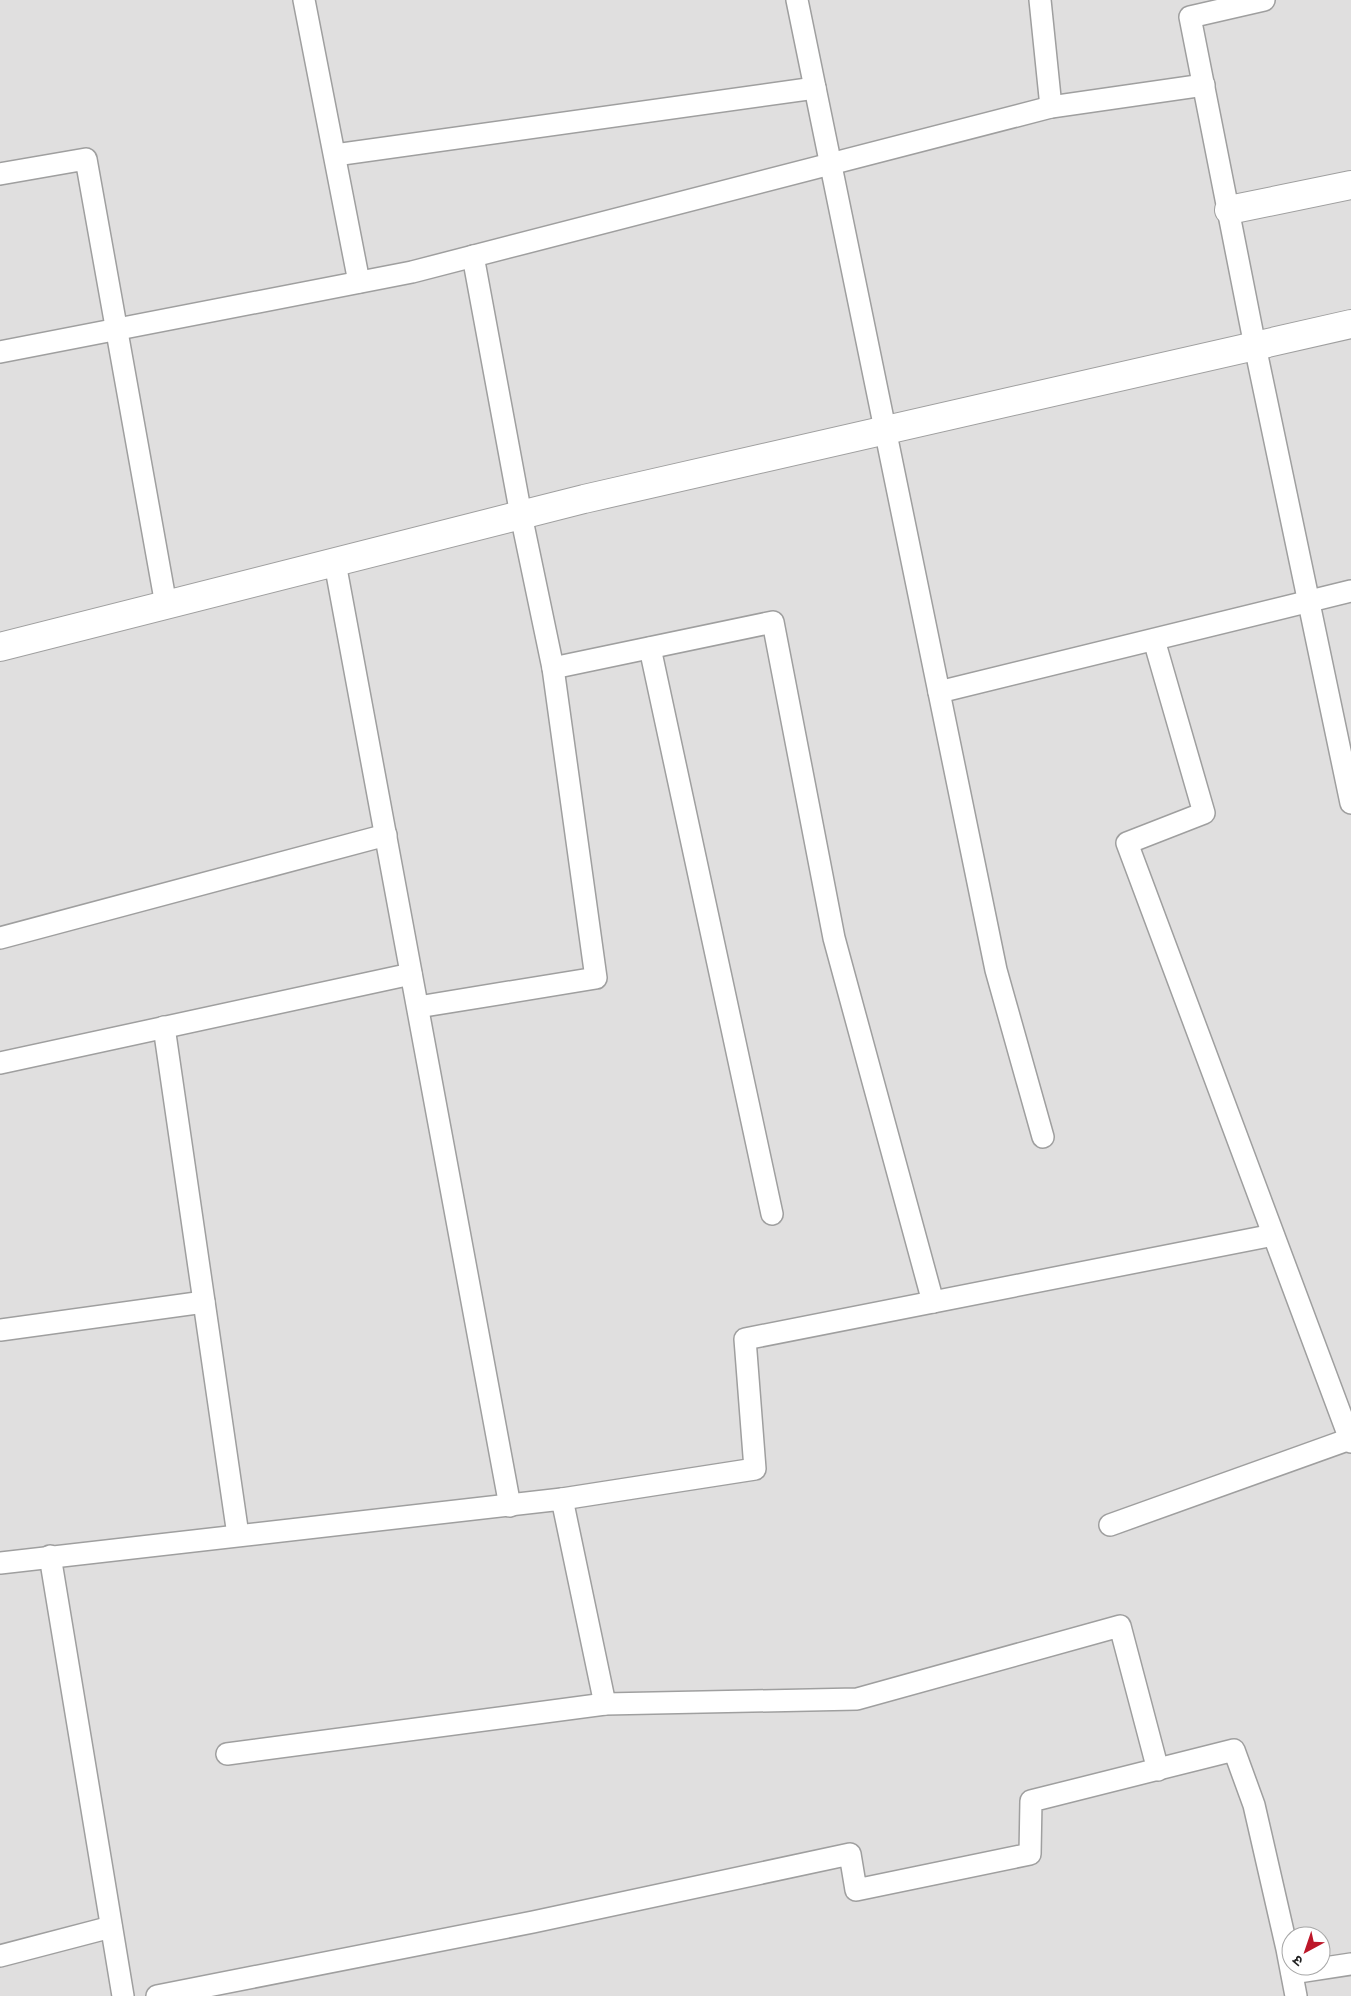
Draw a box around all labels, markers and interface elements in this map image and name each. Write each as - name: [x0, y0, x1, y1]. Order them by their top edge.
- north arrow: [1281, 1926, 1331, 1976]
- text: उ: [1287, 1951, 1307, 1971]

